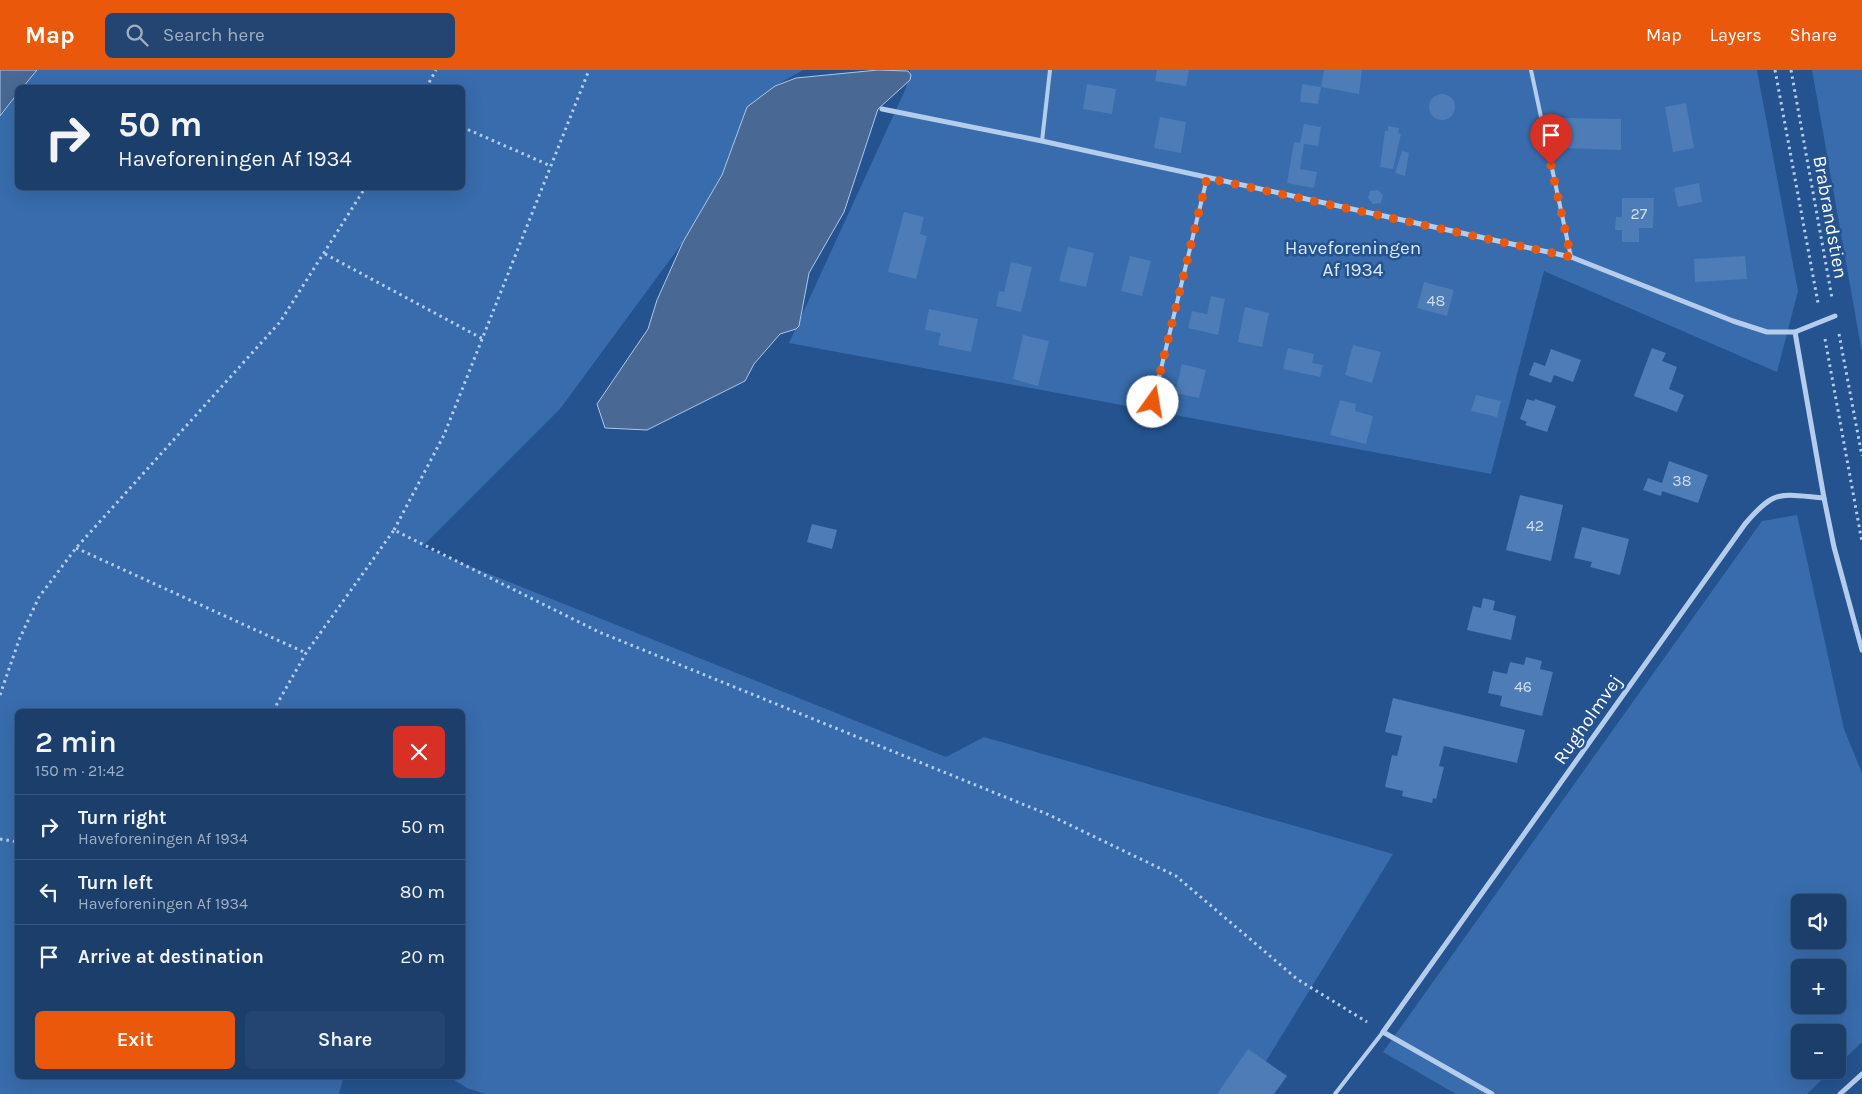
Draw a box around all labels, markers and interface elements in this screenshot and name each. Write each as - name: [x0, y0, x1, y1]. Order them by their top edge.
- search box: [105, 13, 455, 58]
- text: Map: [25, 21, 75, 49]
- icon: search: [123, 21, 151, 49]
- text: Search here: [163, 24, 265, 46]
- text: Map: [1646, 24, 1682, 46]
- text: Layers: [1710, 24, 1762, 46]
- text: Share: [1790, 24, 1837, 46]
- text: 50 m: [118, 104, 203, 145]
- icon: right: [35, 105, 100, 170]
- pin: [1530, 114, 1572, 165]
- icon: arrive: [1537, 121, 1565, 149]
- text: Haveforeningen Af 1934: [118, 146, 352, 172]
- street label: Brabrandstien: [1808, 154, 1852, 280]
- house number: 27: [1631, 204, 1648, 223]
- park label: Haveforeningen Af 1934: [1285, 237, 1421, 281]
- house number: 48: [1427, 291, 1445, 310]
- position arrow: [1126, 375, 1178, 427]
- house number: 38: [1672, 471, 1692, 490]
- house number: 42: [1526, 516, 1544, 535]
- street label: Rugholmvej: [1549, 671, 1627, 769]
- house number: 46: [1514, 677, 1532, 696]
- text: 2 min: [35, 724, 117, 760]
- button: close: [393, 726, 445, 778]
- text: 150 m · 21:42: [35, 761, 125, 780]
- text: Turn right: [78, 807, 167, 829]
- icon: right: [35, 813, 63, 841]
- text: 50 m: [401, 816, 445, 838]
- text: Haveforeningen Af 1934: [78, 829, 248, 848]
- text: Turn left: [78, 872, 153, 894]
- icon: left: [35, 878, 63, 906]
- text: 80 m: [400, 881, 445, 903]
- text: Haveforeningen Af 1934: [78, 894, 248, 913]
- map controls: [1791, 894, 1846, 1079]
- button: sound: [1791, 894, 1846, 949]
- icon: arrive: [35, 943, 63, 971]
- text: Arrive at destination: [78, 946, 264, 968]
- text: 20 m: [400, 946, 445, 968]
- button: +: [1791, 959, 1846, 1014]
- button: Exit: [35, 1011, 235, 1069]
- button: Share: [245, 1011, 445, 1069]
- button: −: [1791, 1024, 1846, 1079]

